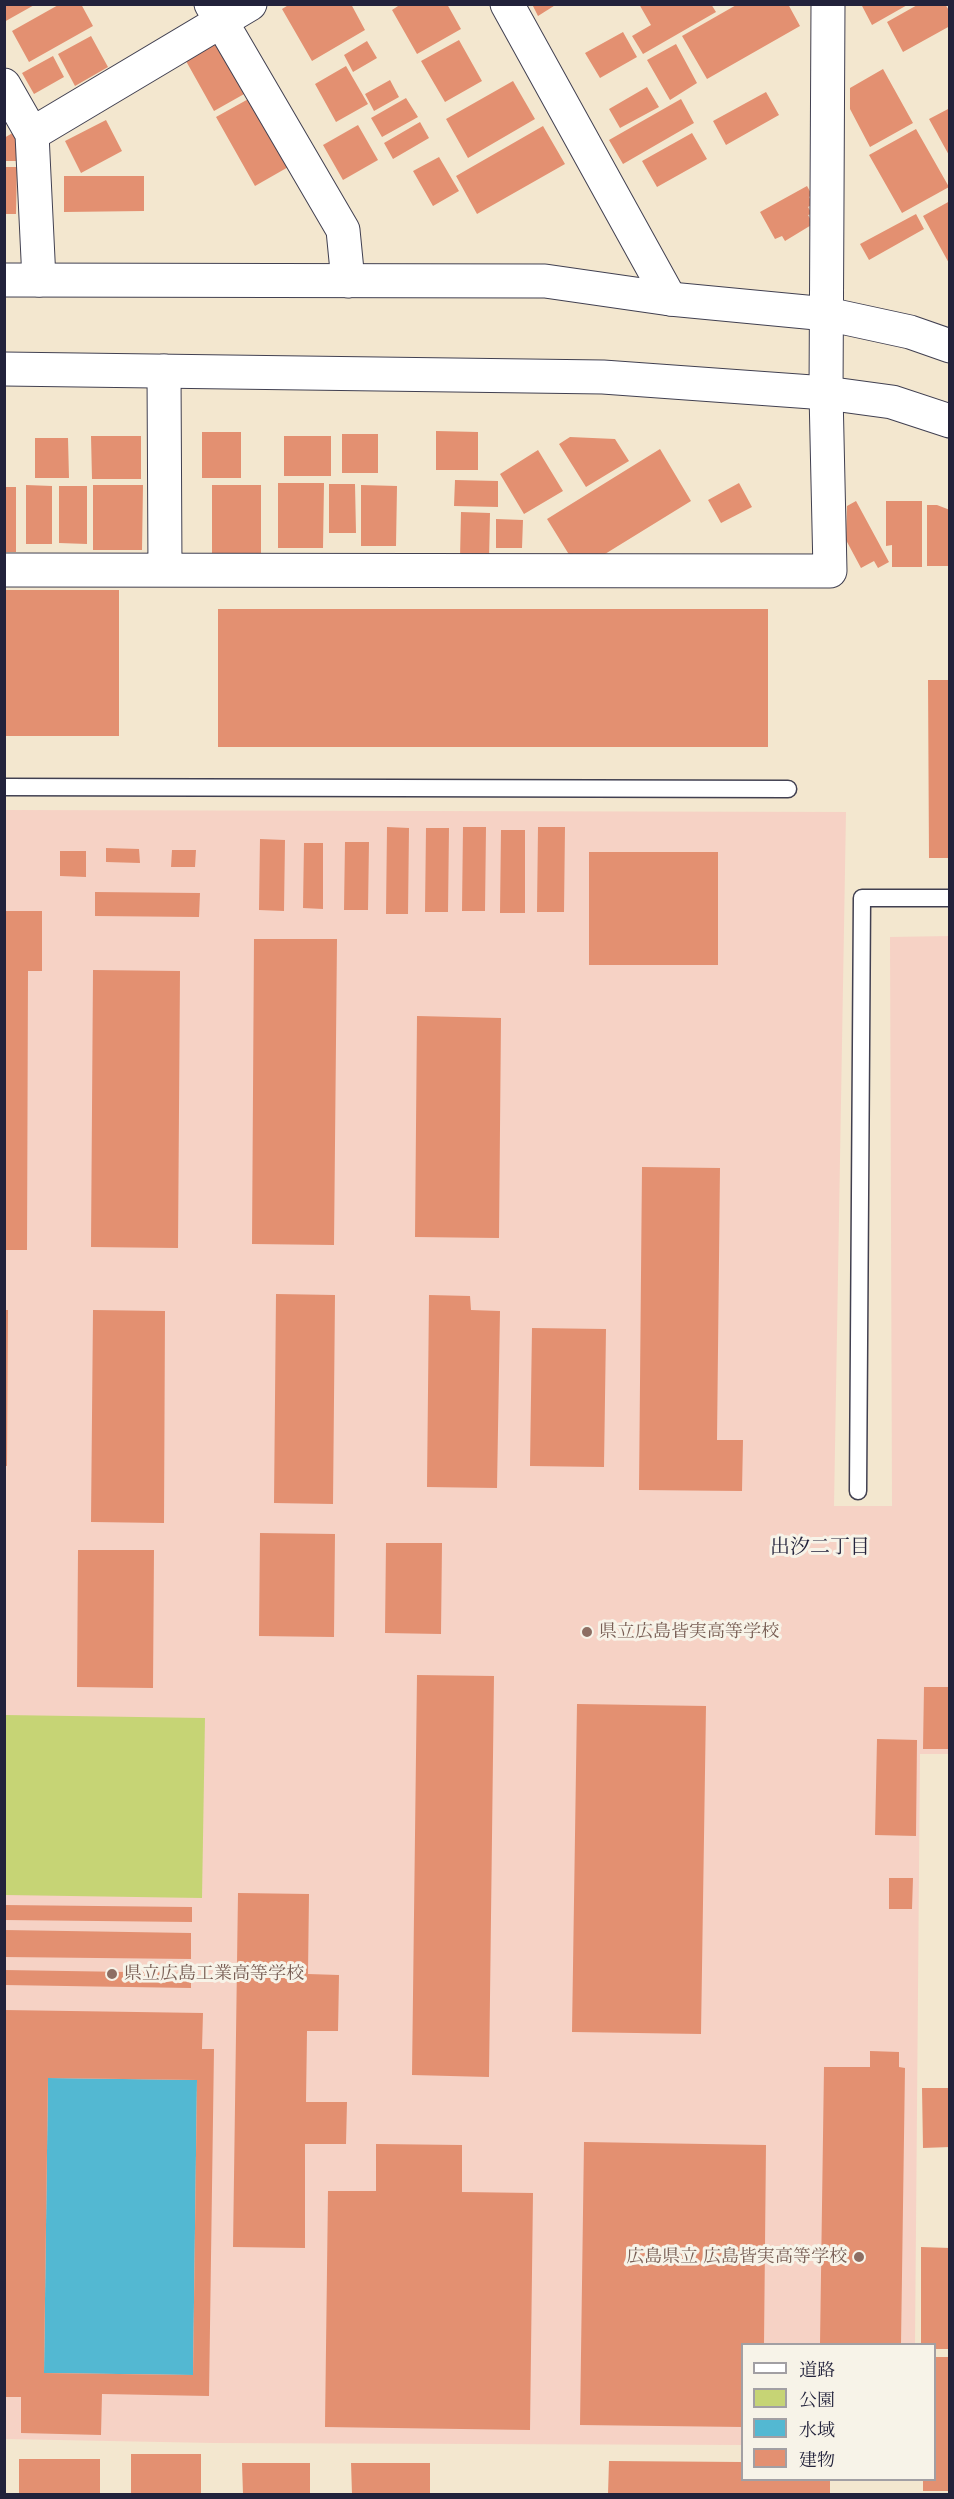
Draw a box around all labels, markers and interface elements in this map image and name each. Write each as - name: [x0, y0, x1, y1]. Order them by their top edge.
- district label: 出汐二丁目: [770, 1535, 870, 1559]
- place label: 県立広島皆実高等学校: [599, 1621, 779, 1643]
- marker: 県立広島皆実高等学校: [580, 1625, 594, 1639]
- place label: 県立広島工業高等学校: [124, 1963, 304, 1985]
- marker: 県立広島工業高等学校: [105, 1967, 119, 1981]
- place label: 広島県立 広島皆実高等学校: [626, 2246, 847, 2268]
- marker: 広島県立 広島皆実高等学校: [852, 2250, 866, 2264]
- legend: [741, 2343, 936, 2481]
- text: 道路: [799, 2359, 835, 2381]
- text: 公園: [799, 2389, 835, 2411]
- text: 水域: [799, 2419, 835, 2441]
- text: 建物: [799, 2449, 835, 2471]

